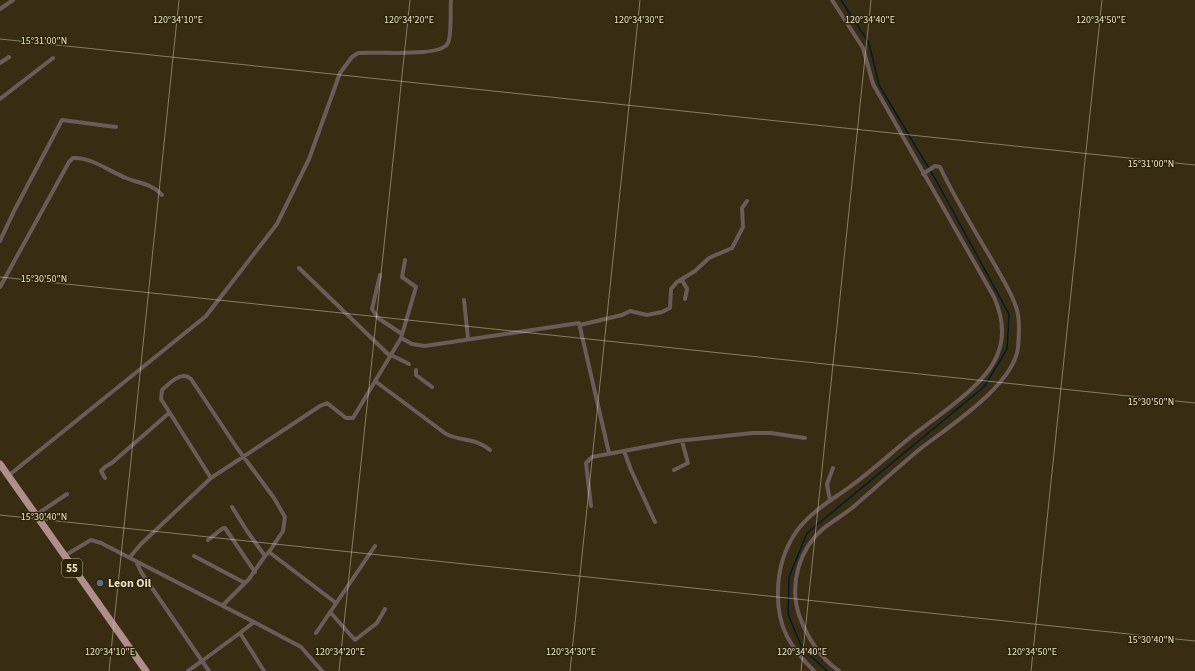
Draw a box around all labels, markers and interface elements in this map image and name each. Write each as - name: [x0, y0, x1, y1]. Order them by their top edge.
- text: 120°34'10"E: [153, 13, 203, 27]
- text: 120°34'20"E: [384, 13, 434, 27]
- text: 120°34'30"E: [614, 13, 664, 27]
- text: 120°34'40"E: [845, 13, 895, 27]
- text: 120°34'50"E: [1076, 13, 1126, 27]
- text: 15°31'00"N: [21, 34, 67, 48]
- text: 15°31'00"N: [1128, 157, 1174, 171]
- text: 15°30'50"N: [21, 272, 67, 286]
- text: 15°30'50"N: [1128, 395, 1174, 409]
- text: 15°30'40"N: [21, 510, 67, 524]
- road number: 55: [62, 559, 82, 577]
- place label: Leon Oil: [108, 575, 152, 592]
- marker: Leon Oil: [95, 578, 105, 588]
- text: 15°30'40"N: [1128, 633, 1174, 647]
- text: 120°34'10"E: [85, 645, 135, 659]
- text: 120°34'20"E: [315, 645, 365, 659]
- text: 120°34'30"E: [546, 645, 596, 659]
- text: 120°34'40"E: [777, 645, 827, 659]
- text: 120°34'50"E: [1007, 645, 1057, 659]

